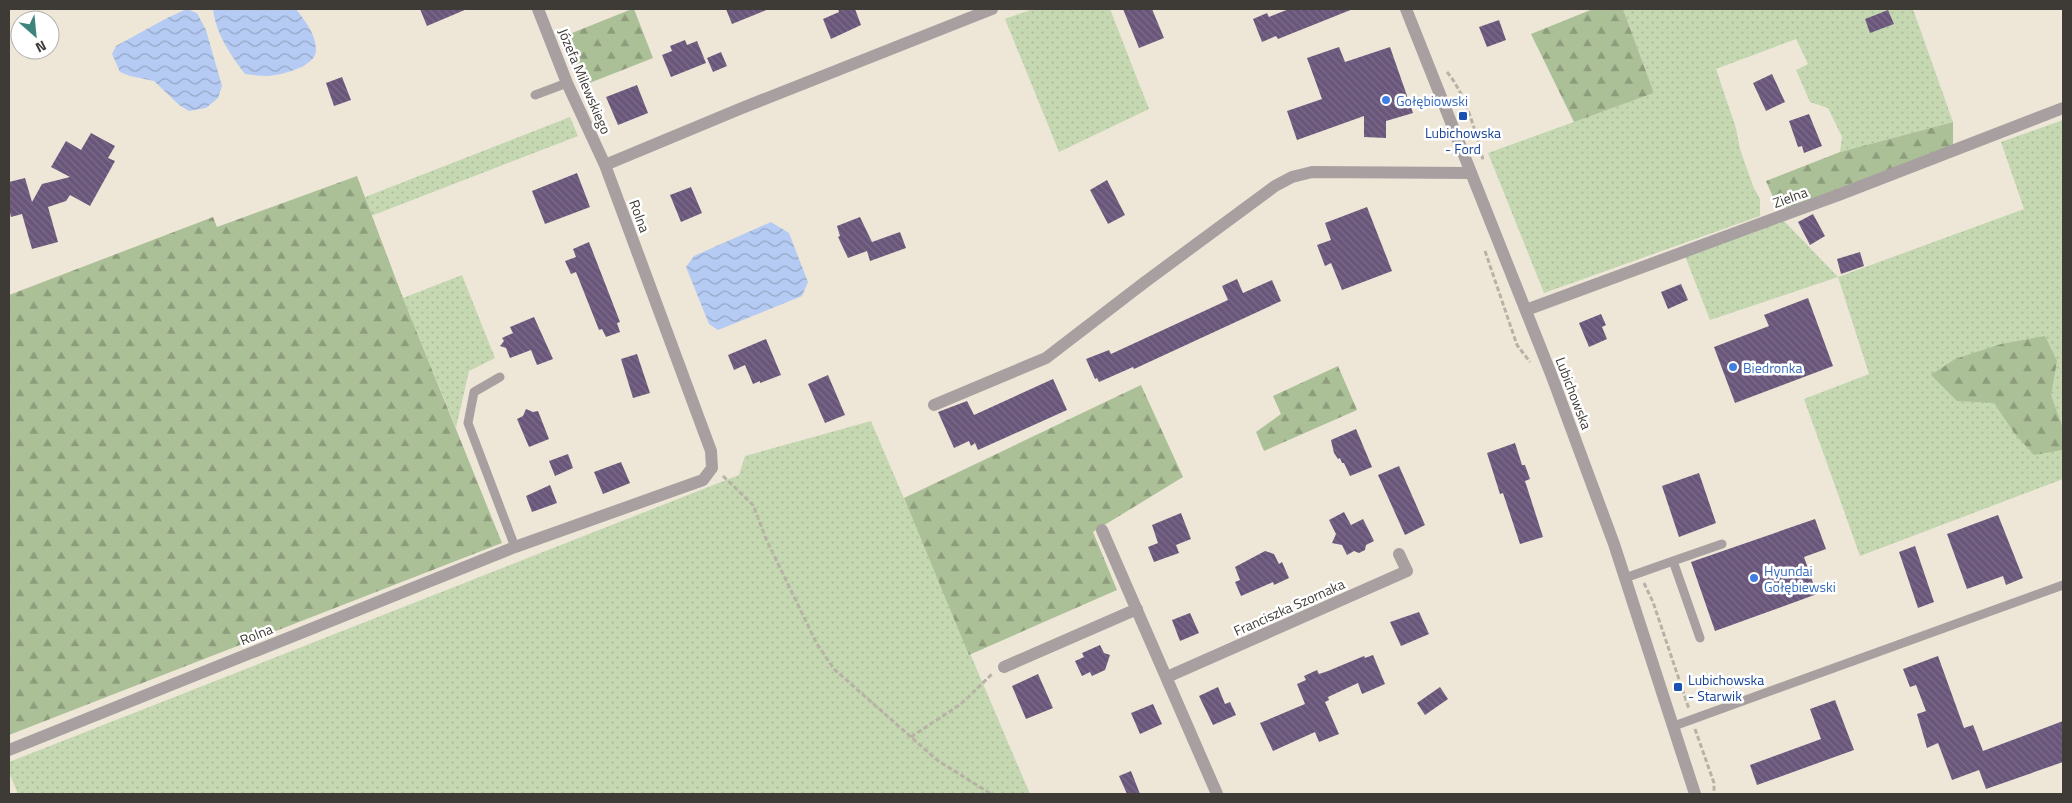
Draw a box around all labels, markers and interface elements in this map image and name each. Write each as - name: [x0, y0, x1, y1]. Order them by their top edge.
- north arrow: [10, 10, 60, 60]
- street label: Józefa Milewskiego: [553, 25, 617, 137]
- text: N: [32, 35, 50, 59]
- place label: Gołębiowski: [1396, 90, 1468, 111]
- marker: Gołębiowski: [1380, 94, 1392, 106]
- marker: Lubichowska - Ford: [1457, 110, 1469, 122]
- place label: Lubichowska - Ford: [1425, 122, 1501, 159]
- street label: Zielna: [1770, 181, 1810, 213]
- street label: Rolna: [624, 197, 656, 235]
- street label: Lubichowska: [1551, 354, 1597, 432]
- place label: Biedronka: [1743, 357, 1802, 378]
- marker: Biedronka: [1727, 361, 1739, 373]
- place label: Hyundai Gołębiewski: [1764, 560, 1836, 597]
- marker: Hyundai Gołębiewski: [1748, 572, 1760, 584]
- street label: Franciszka Szornaka: [1230, 573, 1348, 641]
- street label: Rolna: [236, 618, 276, 650]
- place label: Lubichowska - Starwik: [1688, 669, 1764, 706]
- marker: Lubichowska - Starwik: [1672, 681, 1684, 693]

